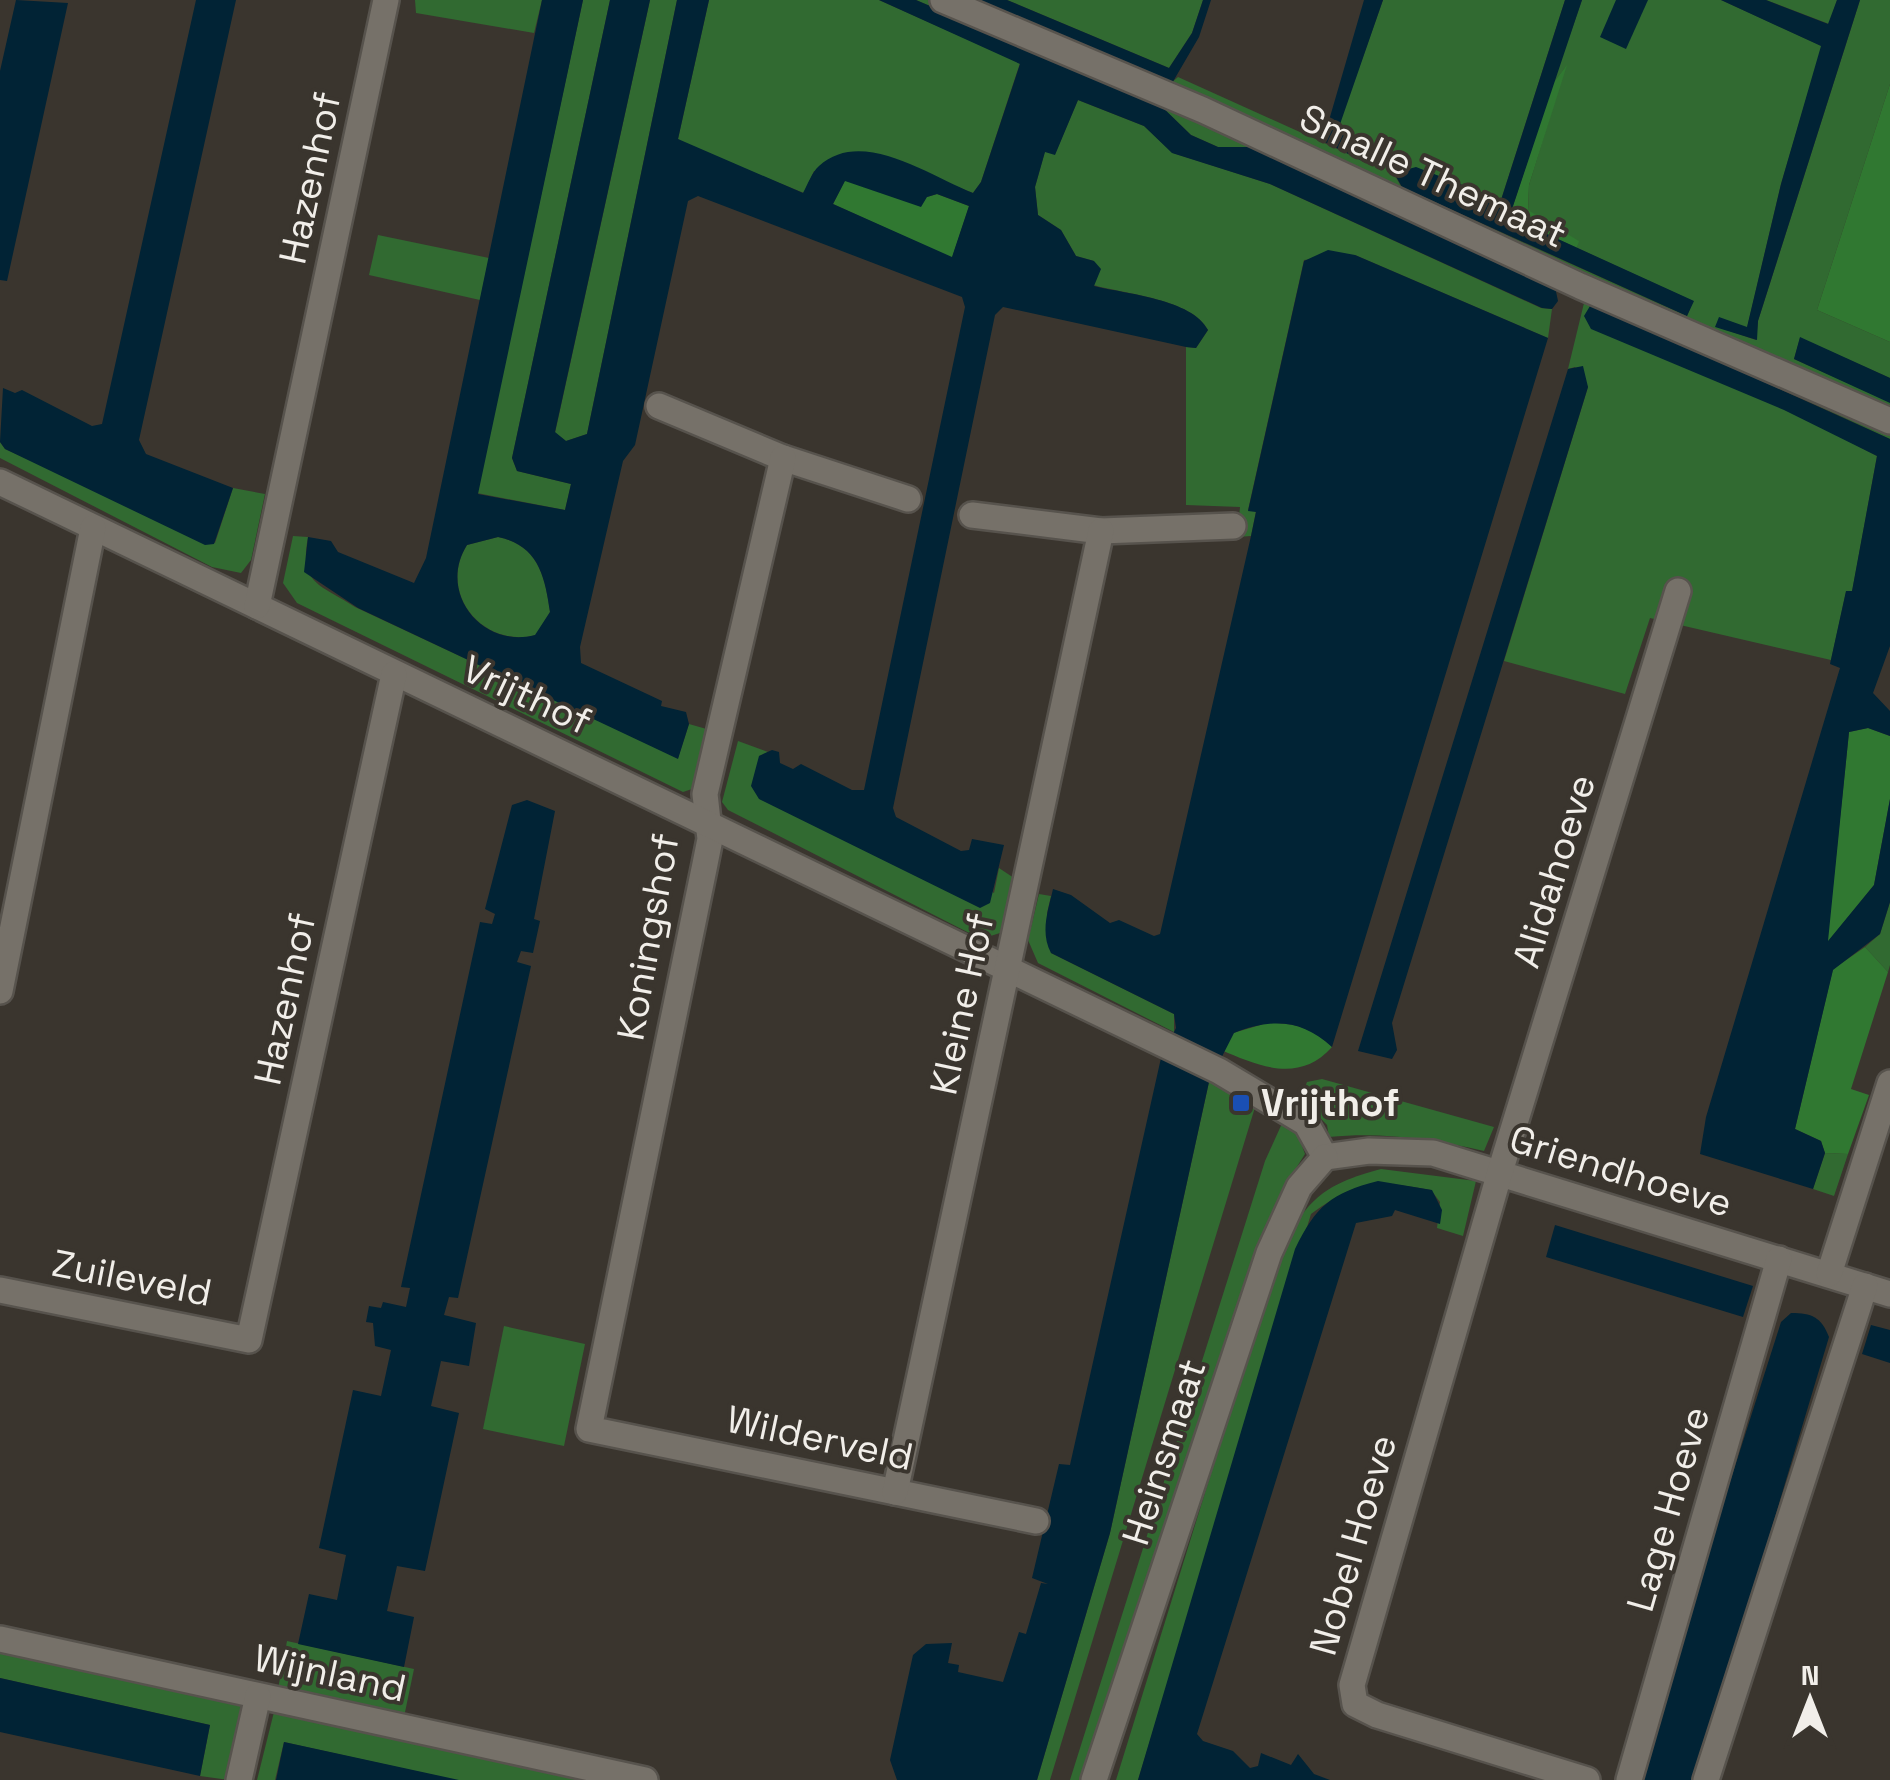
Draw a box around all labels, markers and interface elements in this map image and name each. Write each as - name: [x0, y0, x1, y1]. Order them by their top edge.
- street label: Hazenhof: [268, 88, 352, 268]
- street label: Smalle Themaat: [1292, 93, 1574, 259]
- street label: Vrijthof: [455, 644, 599, 746]
- street label: Alidahoeve: [1502, 769, 1606, 973]
- street label: Koningshof: [606, 830, 690, 1044]
- street label: Hazenhof: [243, 909, 327, 1089]
- street label: Kleine Hof: [919, 909, 1005, 1099]
- place label: Vrijthof: [1261, 1079, 1399, 1127]
- marker: Vrijthof: [1230, 1092, 1252, 1114]
- street label: Griendhoeve: [1504, 1114, 1738, 1228]
- street label: Zuileveld: [48, 1239, 216, 1317]
- street label: Heinsmaat: [1111, 1353, 1217, 1551]
- street label: Wilderveld: [722, 1395, 918, 1481]
- street label: Lage Hoeve: [1616, 1401, 1720, 1617]
- street label: Nobel Hoeve: [1299, 1429, 1407, 1661]
- street label: Wijnland: [250, 1633, 410, 1713]
- north arrow: [1760, 1650, 1860, 1750]
- text: N: [1801, 1657, 1819, 1693]

